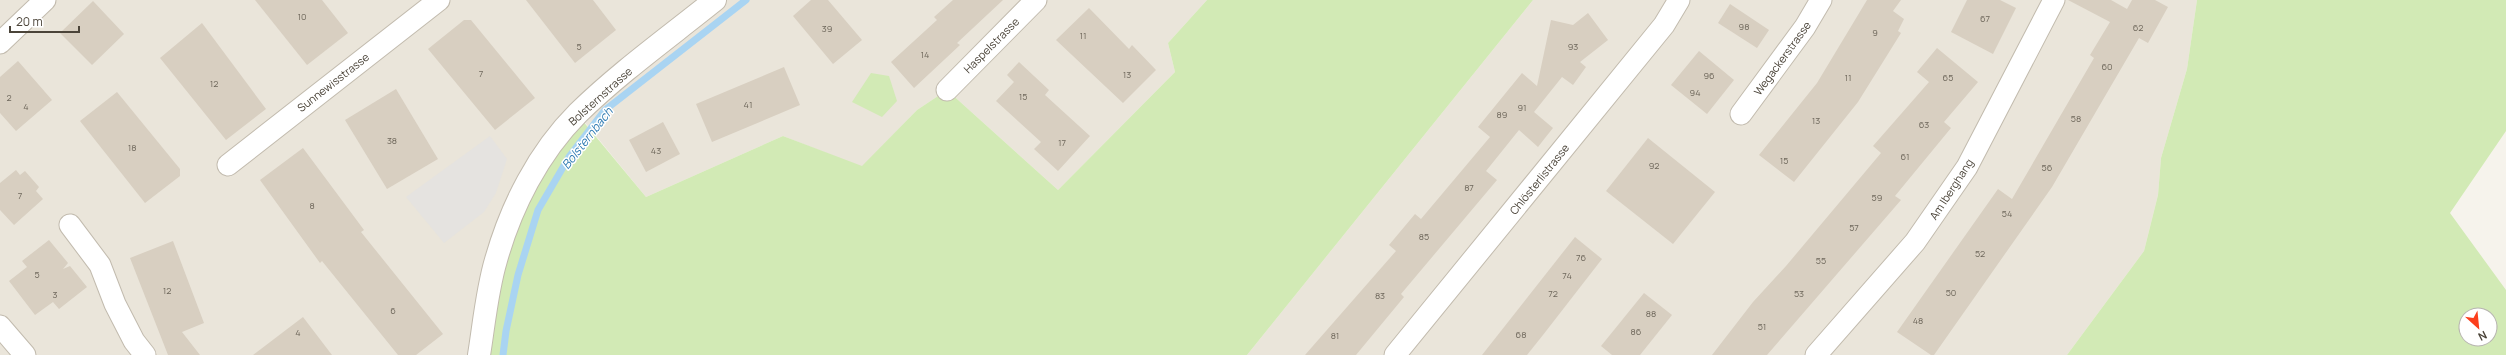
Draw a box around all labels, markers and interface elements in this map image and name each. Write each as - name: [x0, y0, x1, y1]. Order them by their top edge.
- scale bar: [10, 8, 79, 34]
- house number: 10: [298, 10, 307, 23]
- house number: 67: [1980, 12, 1991, 25]
- text: 20 m: [16, 13, 43, 30]
- street label: Haspelstrasse: [960, 14, 1022, 76]
- street label: Wegackerstrasse: [1750, 17, 1814, 98]
- house number: 98: [1739, 20, 1749, 33]
- house number: 62: [2133, 21, 2143, 34]
- house number: 39: [822, 22, 832, 35]
- house number: 9: [1872, 26, 1878, 39]
- house number: 11: [1079, 29, 1087, 42]
- house number: 5: [576, 40, 582, 53]
- house number: 93: [1568, 40, 1578, 53]
- house number: 14: [921, 48, 929, 61]
- street label: Sunnewisstrasse: [294, 49, 372, 115]
- house number: 60: [2101, 60, 2113, 73]
- street label: Bolsternstrasse: [565, 63, 635, 129]
- house number: 7: [479, 67, 484, 80]
- house number: 13: [1123, 68, 1131, 81]
- house number: 96: [1703, 69, 1715, 82]
- house number: 11: [1844, 71, 1852, 84]
- house number: 65: [1943, 71, 1953, 84]
- house number: 12: [210, 77, 218, 90]
- house number: 94: [1690, 86, 1700, 99]
- house number: 15: [1019, 90, 1027, 103]
- house number: 2: [6, 91, 12, 104]
- house number: 41: [744, 98, 752, 111]
- house number: 4: [23, 100, 29, 113]
- house number: 91: [1517, 101, 1527, 114]
- water label: Bolsternbach: [557, 103, 617, 172]
- house number: 89: [1497, 108, 1507, 121]
- house number: 58: [2071, 112, 2081, 125]
- house number: 13: [1812, 114, 1820, 127]
- house number: 63: [1919, 118, 1929, 131]
- house number: 38: [387, 134, 397, 147]
- house number: 17: [1058, 136, 1066, 149]
- street label: Chlösterlistrasse: [1506, 140, 1573, 218]
- house number: 18: [128, 141, 136, 154]
- house number: 43: [651, 144, 661, 157]
- house number: 61: [1901, 150, 1909, 163]
- house number: 15: [1780, 154, 1788, 167]
- street label: Am Iberghang: [1926, 156, 1976, 222]
- house number: 92: [1649, 159, 1659, 172]
- house number: 56: [2042, 161, 2053, 174]
- house number: 87: [1464, 181, 1474, 194]
- house number: 7: [18, 189, 23, 202]
- house number: 59: [1872, 191, 1882, 204]
- house number: 8: [309, 199, 315, 212]
- house number: 54: [2002, 207, 2012, 220]
- house number: 57: [1849, 221, 1859, 234]
- house number: 85: [1419, 230, 1429, 243]
- house number: 52: [1975, 247, 1985, 260]
- house number: 76: [1576, 251, 1586, 264]
- house number: 55: [1816, 254, 1826, 267]
- house number: 5: [34, 268, 40, 281]
- house number: 74: [1562, 269, 1572, 282]
- house number: 12: [163, 284, 171, 297]
- house number: 50: [1946, 286, 1956, 299]
- house number: 72: [1548, 287, 1558, 300]
- house number: 53: [1794, 287, 1804, 300]
- house number: 3: [53, 288, 58, 301]
- house number: 83: [1375, 289, 1385, 302]
- house number: 6: [390, 304, 396, 317]
- house number: 88: [1646, 307, 1656, 320]
- north arrow: [2458, 307, 2498, 347]
- house number: 48: [1913, 314, 1923, 327]
- house number: 51: [1758, 320, 1766, 333]
- house number: 86: [1631, 325, 1642, 338]
- house number: 4: [295, 326, 301, 339]
- house number: 68: [1516, 328, 1526, 341]
- text: N: [2476, 328, 2490, 345]
- house number: 81: [1331, 329, 1339, 342]

